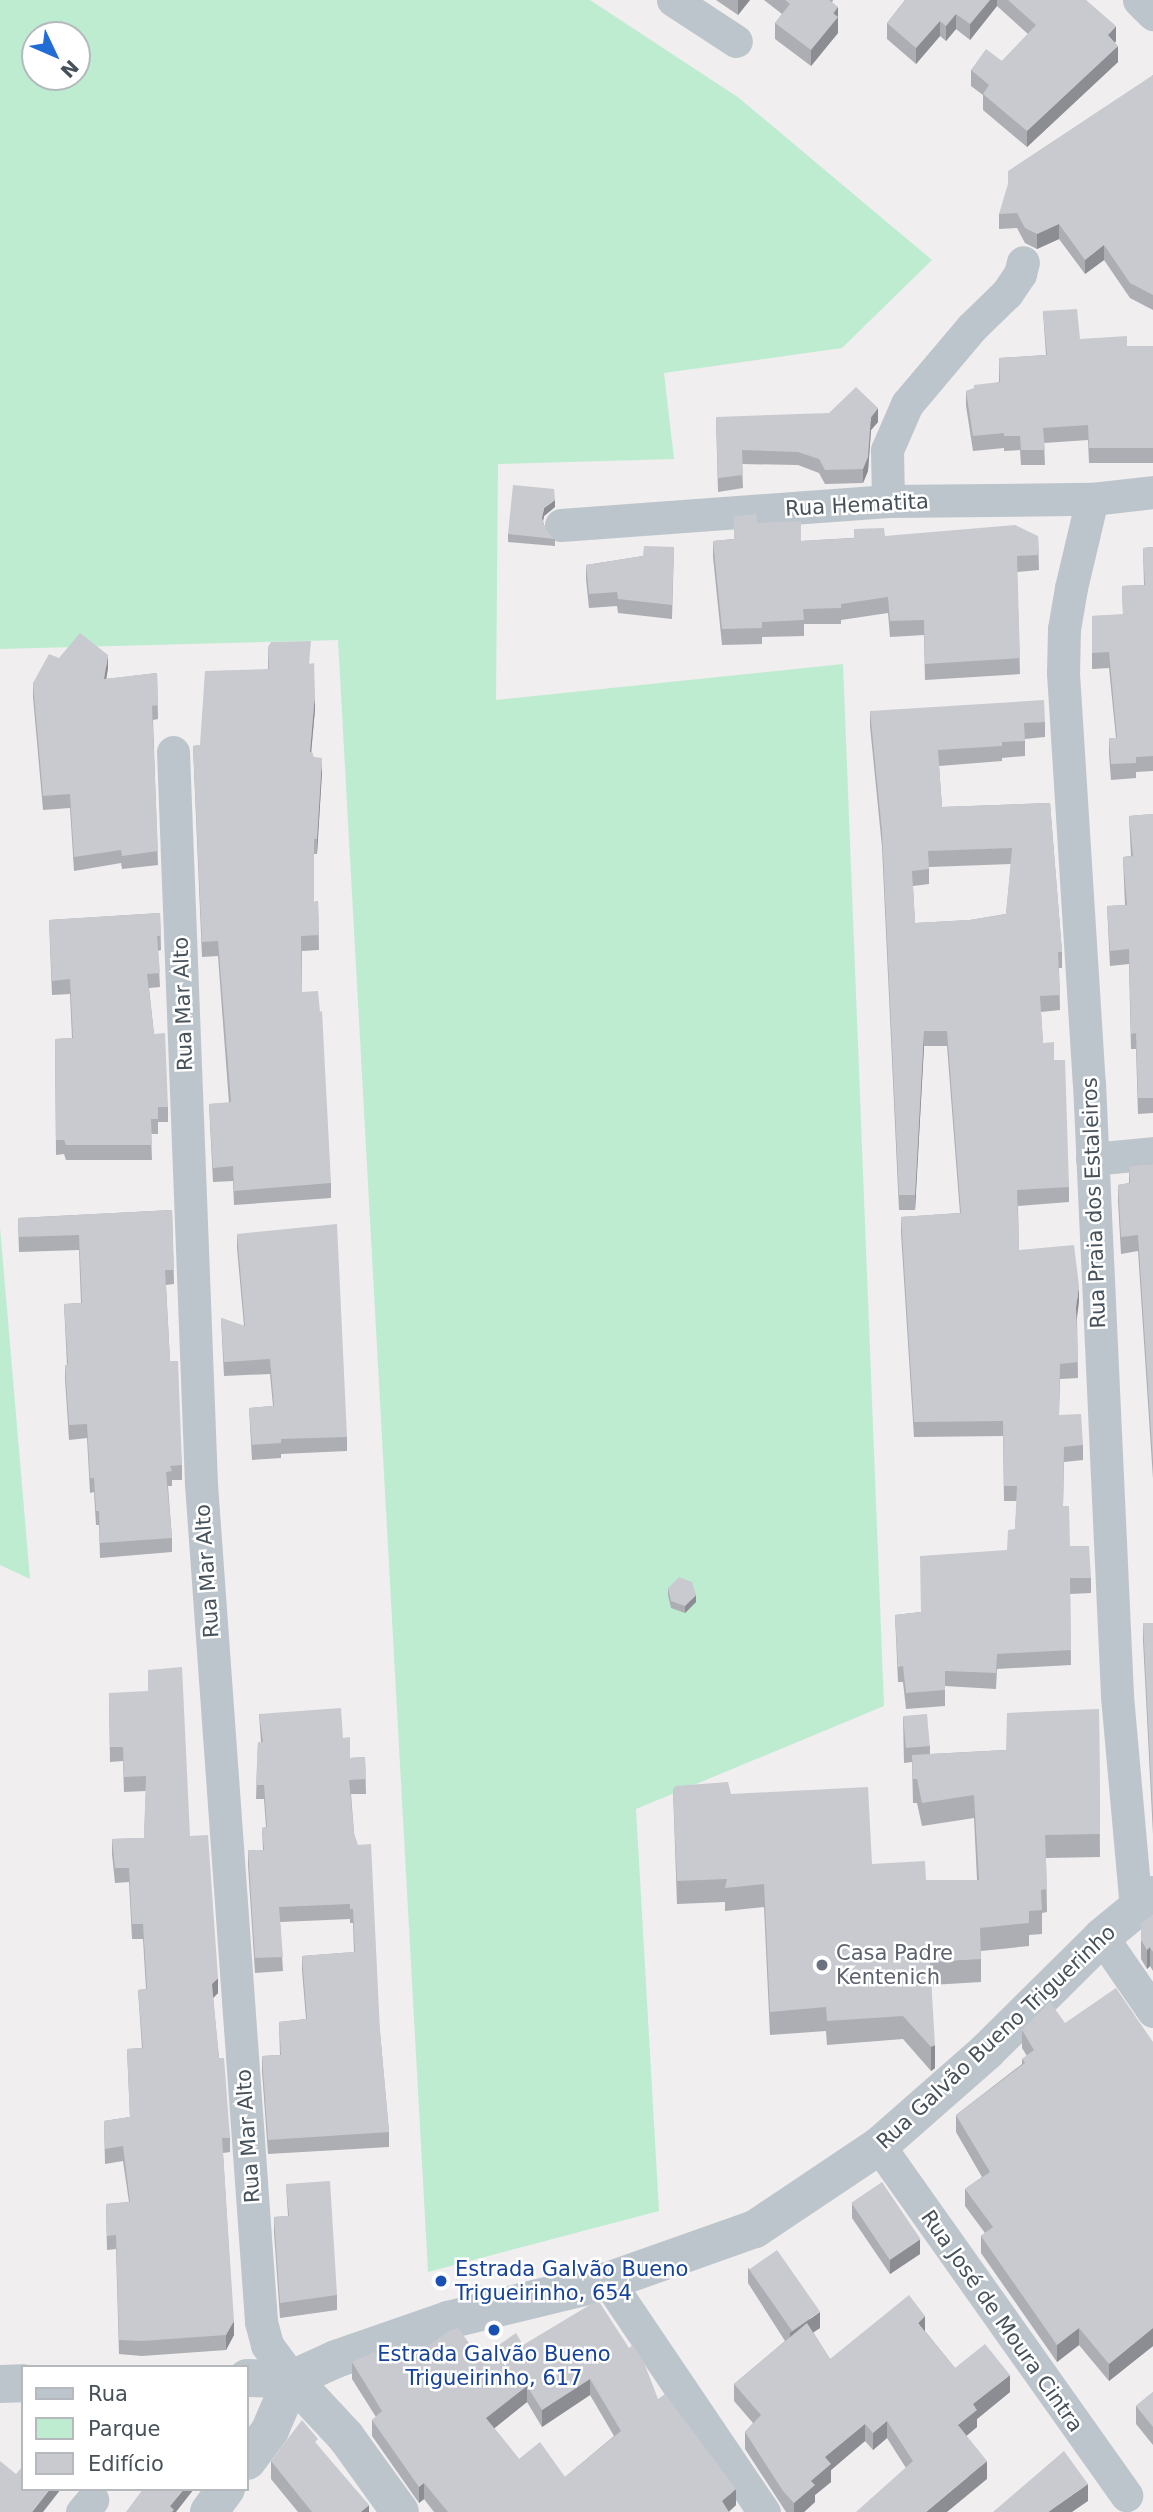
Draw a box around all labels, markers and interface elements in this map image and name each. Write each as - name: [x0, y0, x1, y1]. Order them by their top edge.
- north arrow: [21, 21, 91, 91]
- text: N: [56, 56, 83, 83]
- street label: Rua Hematita: [785, 489, 929, 521]
- street label: Rua Mar Alto: [168, 937, 198, 1071]
- street label: Rua Praia dos Estaleiros: [1077, 1077, 1111, 1329]
- street label: Rua Mar Alto: [190, 1503, 224, 1639]
- street label: Rua Galvão Bueno Triguerinho: [871, 1920, 1121, 2154]
- place label: Casa Padre Kentenich: [836, 1940, 953, 1990]
- marker: Casa Padre Kentenich: [814, 1957, 830, 1973]
- street label: Rua Mar Alto: [231, 2068, 265, 2204]
- street label: Rua José de Moura Cintra: [916, 2205, 1088, 2437]
- place label: Estrada Galvão Bueno Trigueirinho, 654: [455, 2256, 688, 2306]
- marker: Estrada Galvão Bueno Trigueirinho, 654: [433, 2273, 449, 2289]
- marker: Estrada Galvão Bueno Trigueirinho, 617: [486, 2322, 502, 2338]
- place label: Estrada Galvão Bueno Trigueirinho, 617: [377, 2341, 611, 2391]
- legend: [21, 2365, 248, 2491]
- text: Rua: [88, 2382, 128, 2406]
- text: Parque: [88, 2417, 160, 2441]
- text: Edifício: [88, 2452, 164, 2476]

